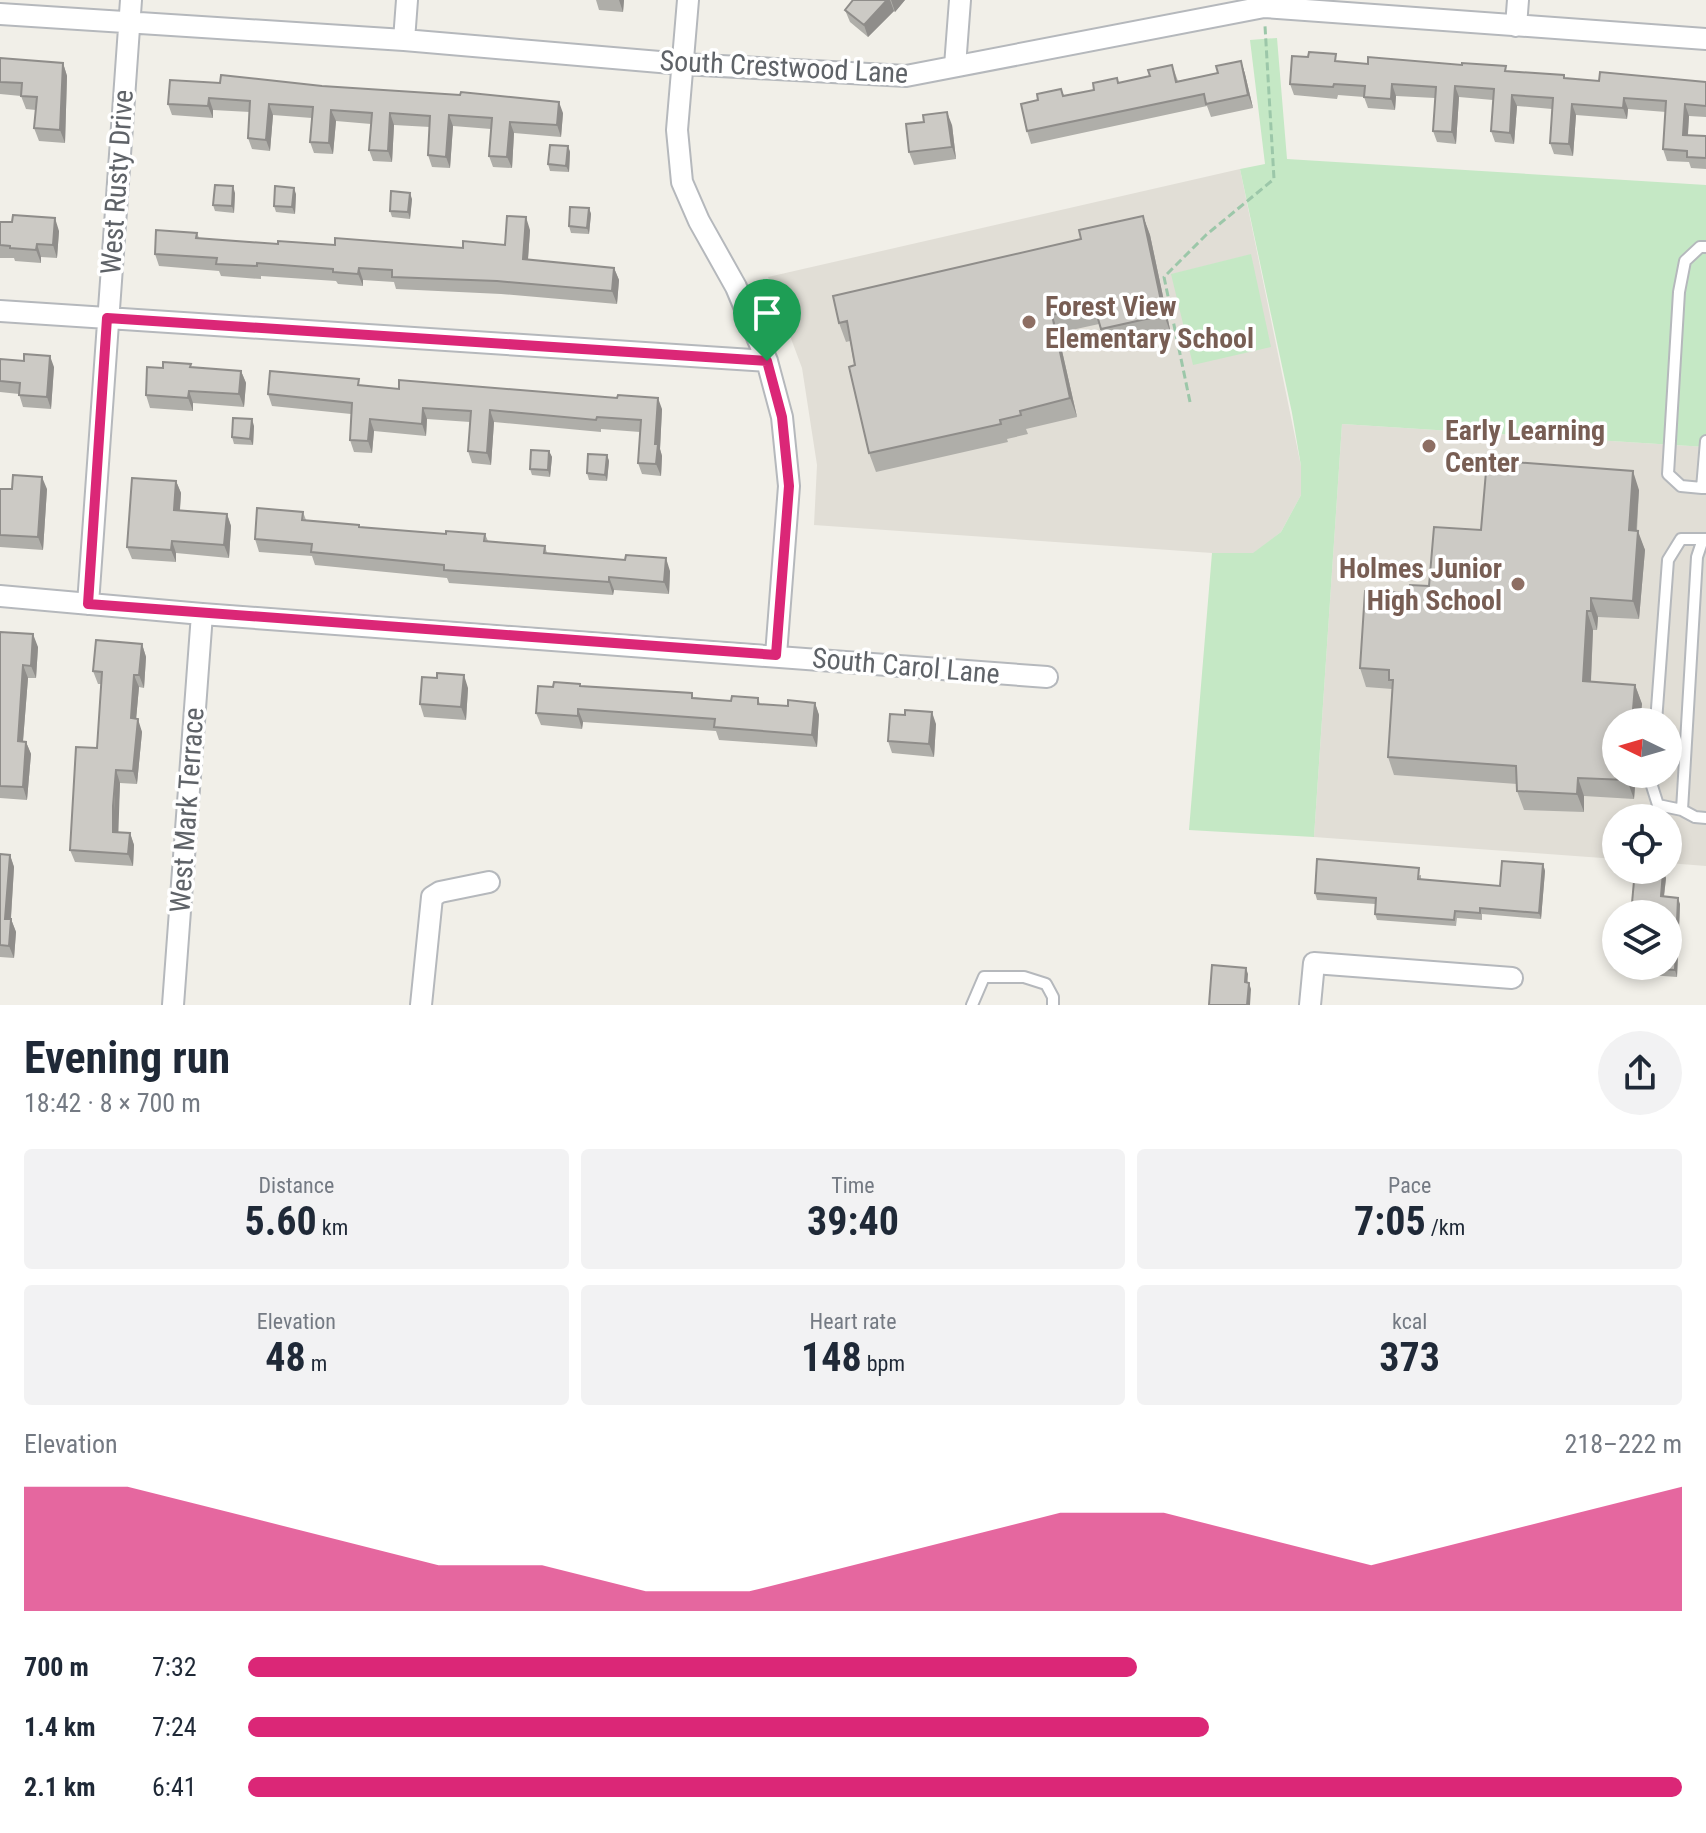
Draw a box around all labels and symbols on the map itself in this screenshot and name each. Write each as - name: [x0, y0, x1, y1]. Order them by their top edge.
- street label: South Crestwood Lane: [659, 44, 909, 90]
- street label: West Rusty Drive: [94, 89, 140, 275]
- pin: [733, 279, 801, 361]
- place label: Forest View Elementary School: [1045, 290, 1254, 355]
- marker: Forest View Elementary School: [1020, 313, 1038, 331]
- place label: Early Learning Center: [1445, 414, 1605, 479]
- marker: Early Learning Center: [1420, 437, 1438, 455]
- place label: Holmes Junior High School: [1339, 552, 1502, 617]
- marker: Holmes Junior High School: [1509, 575, 1527, 593]
- street label: South Carol Lane: [811, 641, 1001, 691]
- street label: West Mark Terrace: [163, 706, 211, 914]
- north arrow: [1602, 708, 1682, 788]

